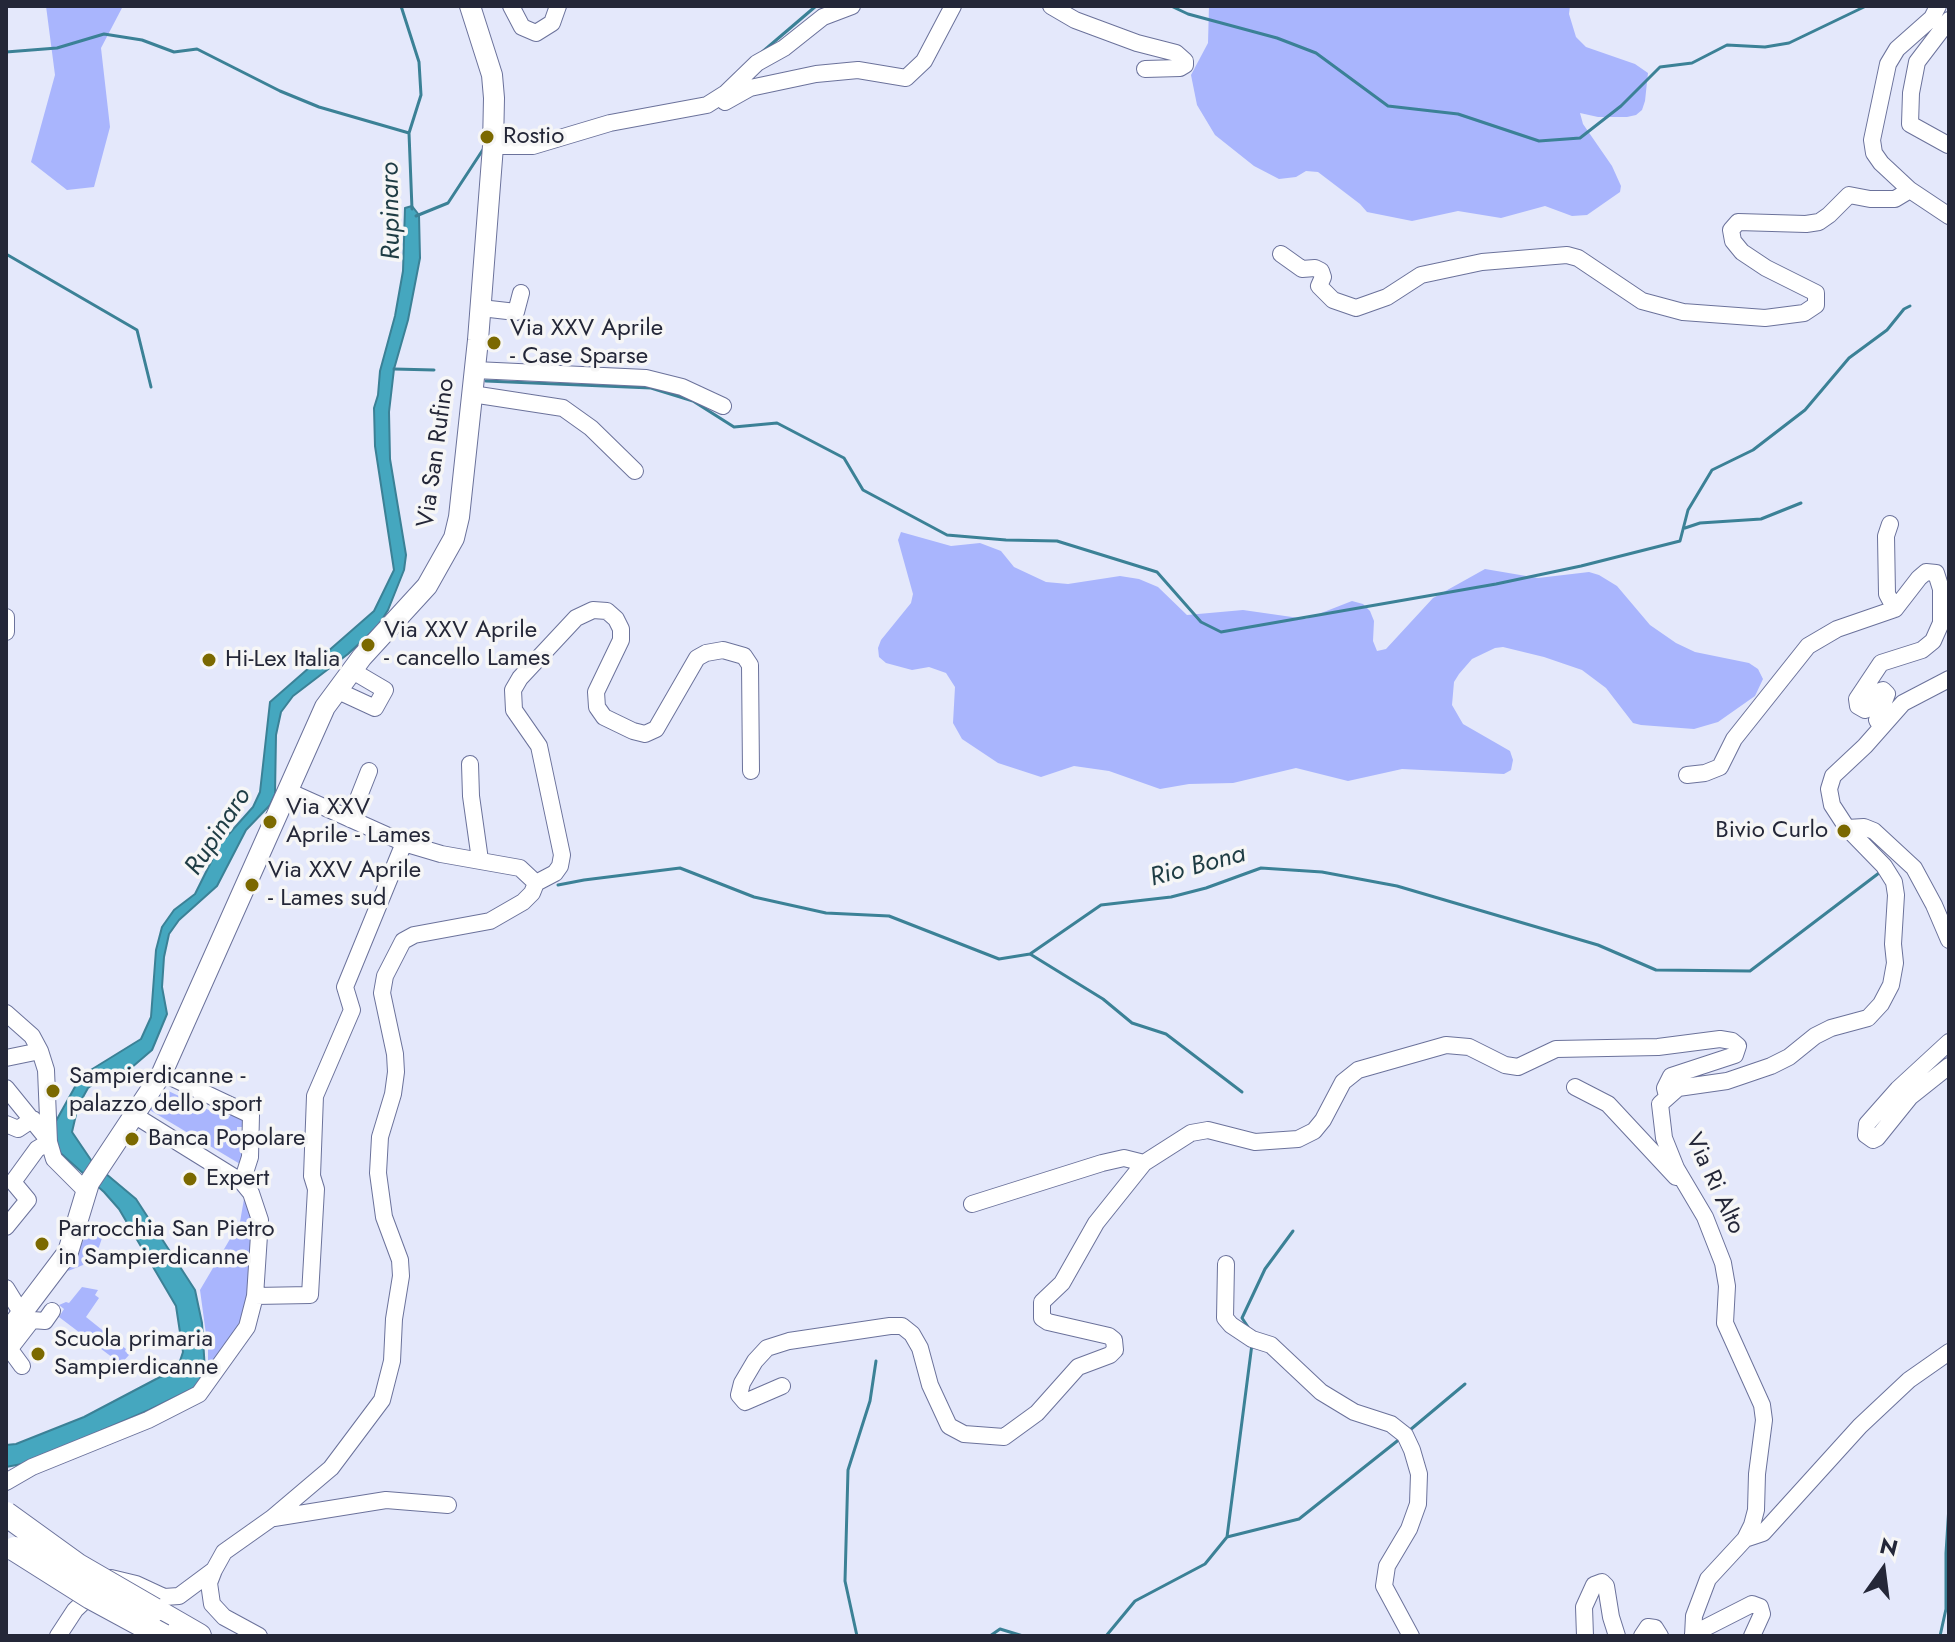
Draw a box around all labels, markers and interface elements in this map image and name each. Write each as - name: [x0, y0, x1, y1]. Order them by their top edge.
- place label: Rostio: [503, 123, 564, 151]
- marker: Rostio: [478, 128, 496, 146]
- water label: Rupinaro: [376, 162, 408, 260]
- place label: Via XXV Aprile - Case Sparse: [510, 315, 663, 371]
- marker: Via XXV Aprile - Case Sparse: [485, 334, 503, 352]
- street label: Via San Rufino: [412, 377, 462, 529]
- place label: Via XXV Aprile - cancello Lames: [384, 617, 550, 673]
- marker: Via XXV Aprile - cancello Lames: [359, 636, 377, 654]
- place label: Hi-Lex Italia: [225, 646, 340, 674]
- marker: Hi-Lex Italia: [200, 651, 218, 669]
- water label: Rupinaro: [179, 782, 259, 882]
- place label: Via XXV Aprile - Lames: [286, 794, 430, 850]
- marker: Via XXV Aprile - Lames: [261, 813, 279, 831]
- place label: Bivio Curlo: [1715, 817, 1828, 845]
- marker: Bivio Curlo: [1835, 822, 1853, 840]
- water label: Rio Bona: [1147, 839, 1249, 895]
- place label: Via XXV Aprile - Lames sud: [268, 857, 421, 913]
- marker: Via XXV Aprile - Lames sud: [243, 876, 261, 894]
- place label: Sampierdicanne - palazzo dello sport: [69, 1063, 262, 1119]
- marker: Sampierdicanne - palazzo dello sport: [44, 1082, 62, 1100]
- place label: Banca Popolare: [148, 1125, 305, 1153]
- street label: Via Ri Alto: [1678, 1129, 1750, 1239]
- marker: Banca Popolare: [123, 1130, 141, 1148]
- place label: Expert: [206, 1165, 269, 1193]
- marker: Expert: [181, 1170, 199, 1188]
- place label: Parrocchia San Pietro in Sampierdicanne: [58, 1216, 275, 1272]
- marker: Parrocchia San Pietro in Sampierdicanne: [33, 1235, 51, 1253]
- place label: Scuola primaria Sampierdicanne: [54, 1326, 218, 1382]
- marker: Scuola primaria Sampierdicanne: [29, 1345, 47, 1363]
- text: N: [1876, 1529, 1901, 1564]
- north arrow: [1843, 1530, 1923, 1610]

